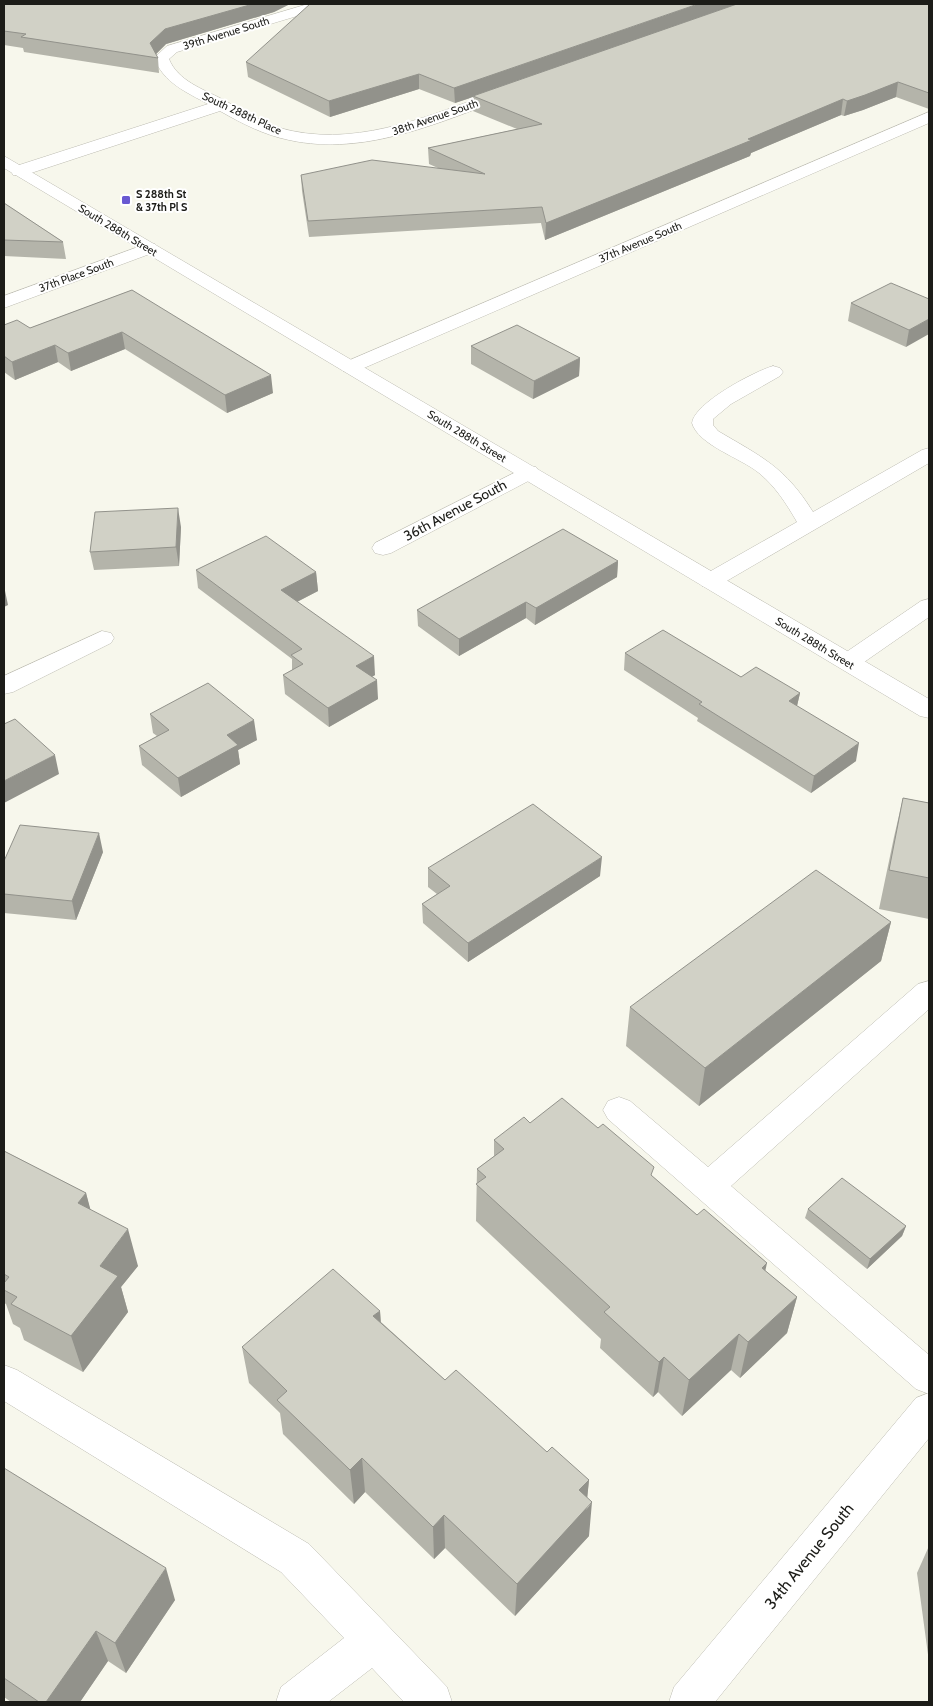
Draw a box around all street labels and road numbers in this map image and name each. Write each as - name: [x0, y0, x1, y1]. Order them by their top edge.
- street label: 39th Avenue South: [181, 13, 271, 53]
- street label: South 288th Place: [200, 88, 284, 138]
- street label: 38th Avenue South: [390, 96, 480, 138]
- street label: South 288th Street: [76, 201, 160, 259]
- street label: 37th Avenue South: [596, 218, 684, 266]
- street label: 37th Place South: [37, 255, 115, 295]
- street label: South 288th Street: [425, 407, 509, 465]
- street label: 36th Avenue South: [400, 475, 510, 545]
- street label: South 288th Street: [773, 614, 857, 672]
- street label: 34th Avenue South: [761, 1499, 857, 1613]

